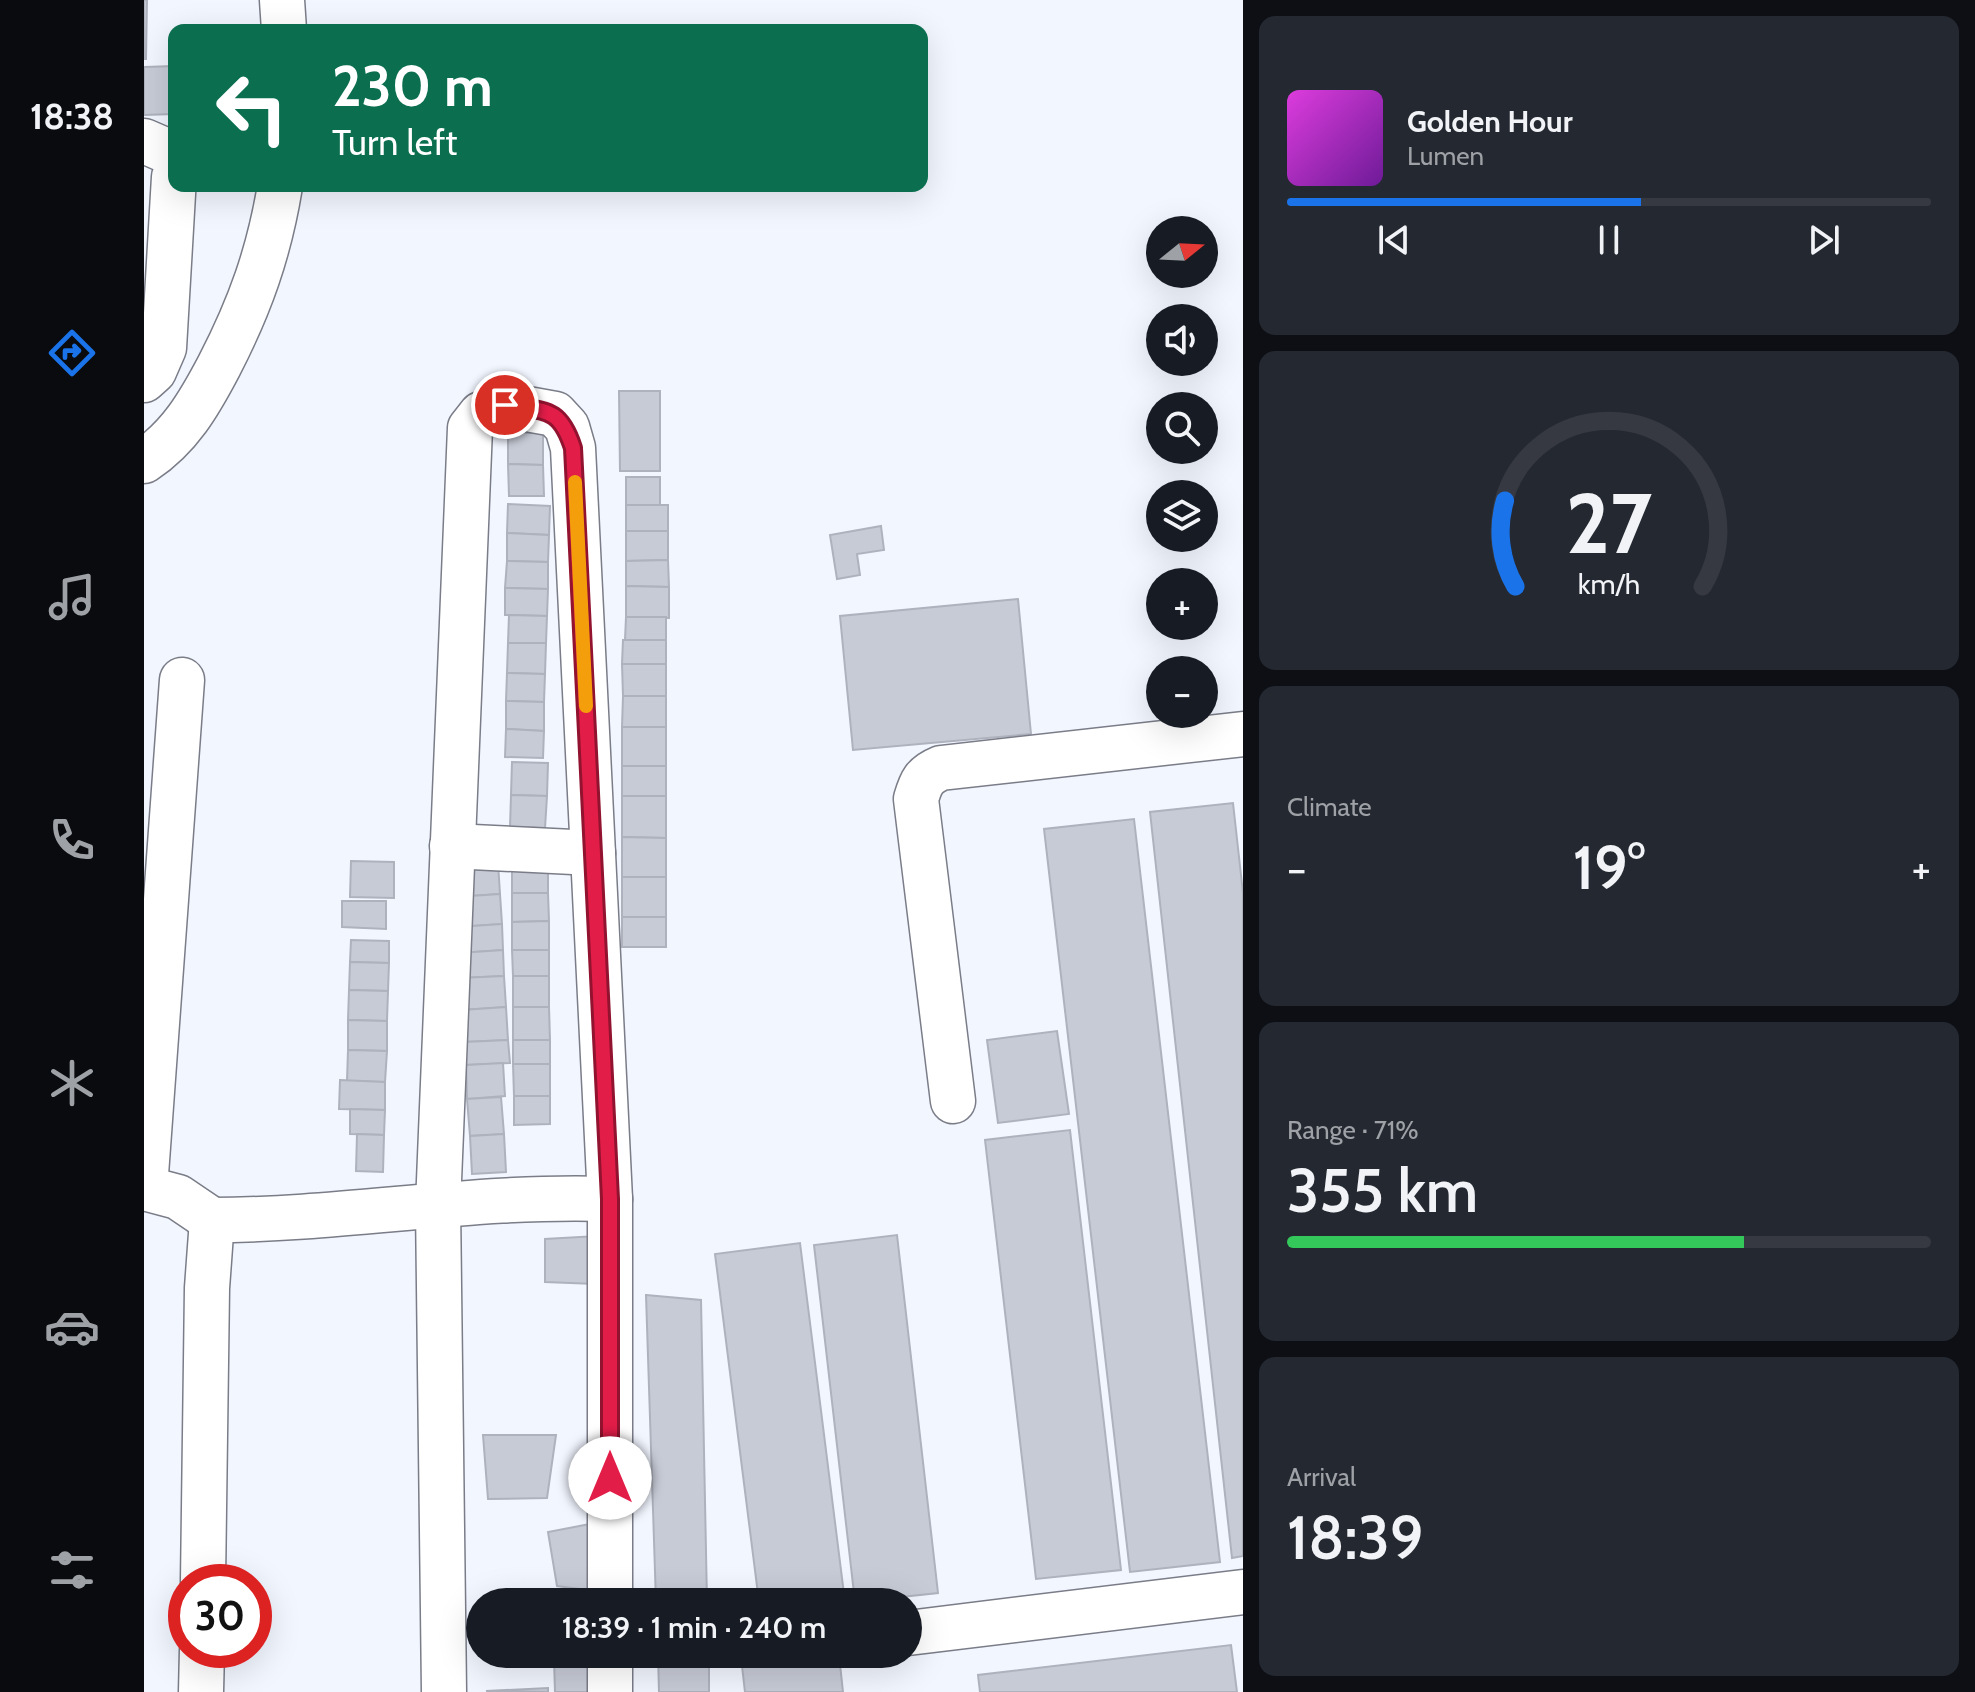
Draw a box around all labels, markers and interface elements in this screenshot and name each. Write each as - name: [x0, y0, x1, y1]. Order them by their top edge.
- text: 230 m: [332, 52, 493, 120]
- icon: left: [200, 56, 304, 160]
- text: 18:38: [30, 94, 114, 138]
- text: Golden Hour: [1407, 103, 1573, 140]
- text: Turn left: [332, 120, 457, 164]
- text: Lumen: [1407, 140, 1484, 172]
- north arrow: [1146, 216, 1218, 288]
- map controls: [1146, 216, 1218, 728]
- icon: previous: [1372, 218, 1416, 262]
- icon: pause: [1587, 218, 1631, 262]
- icon: next: [1802, 218, 1846, 262]
- button: sound: [1146, 304, 1218, 376]
- icon: directions: [44, 325, 100, 381]
- pin: [471, 371, 539, 439]
- icon: arrive: [483, 383, 527, 427]
- button: search: [1146, 392, 1218, 464]
- text: 27: [1566, 472, 1652, 573]
- button: layers: [1146, 480, 1218, 552]
- text: km/h: [1578, 566, 1640, 601]
- button: +: [1146, 568, 1218, 640]
- icon: music: [44, 569, 100, 625]
- button: −: [1146, 656, 1218, 728]
- text: Climate: [1287, 791, 1372, 823]
- icon: phone: [44, 812, 100, 868]
- text: 19°: [1573, 831, 1645, 904]
- text: −: [1287, 842, 1306, 895]
- text: +: [1912, 842, 1931, 895]
- icon: climate: [44, 1055, 100, 1111]
- text: Range · 71%: [1287, 1114, 1419, 1146]
- text: 355 km: [1287, 1154, 1478, 1227]
- icon: car: [44, 1299, 100, 1355]
- position arrow: [568, 1436, 652, 1520]
- text: Arrival: [1287, 1461, 1356, 1493]
- text: 18:39: [1287, 1501, 1424, 1574]
- icon: filters: [44, 1542, 100, 1598]
- speed limit sign: 30: [168, 1564, 272, 1668]
- text: 18:39 · 1 min · 240 m: [562, 1609, 826, 1646]

